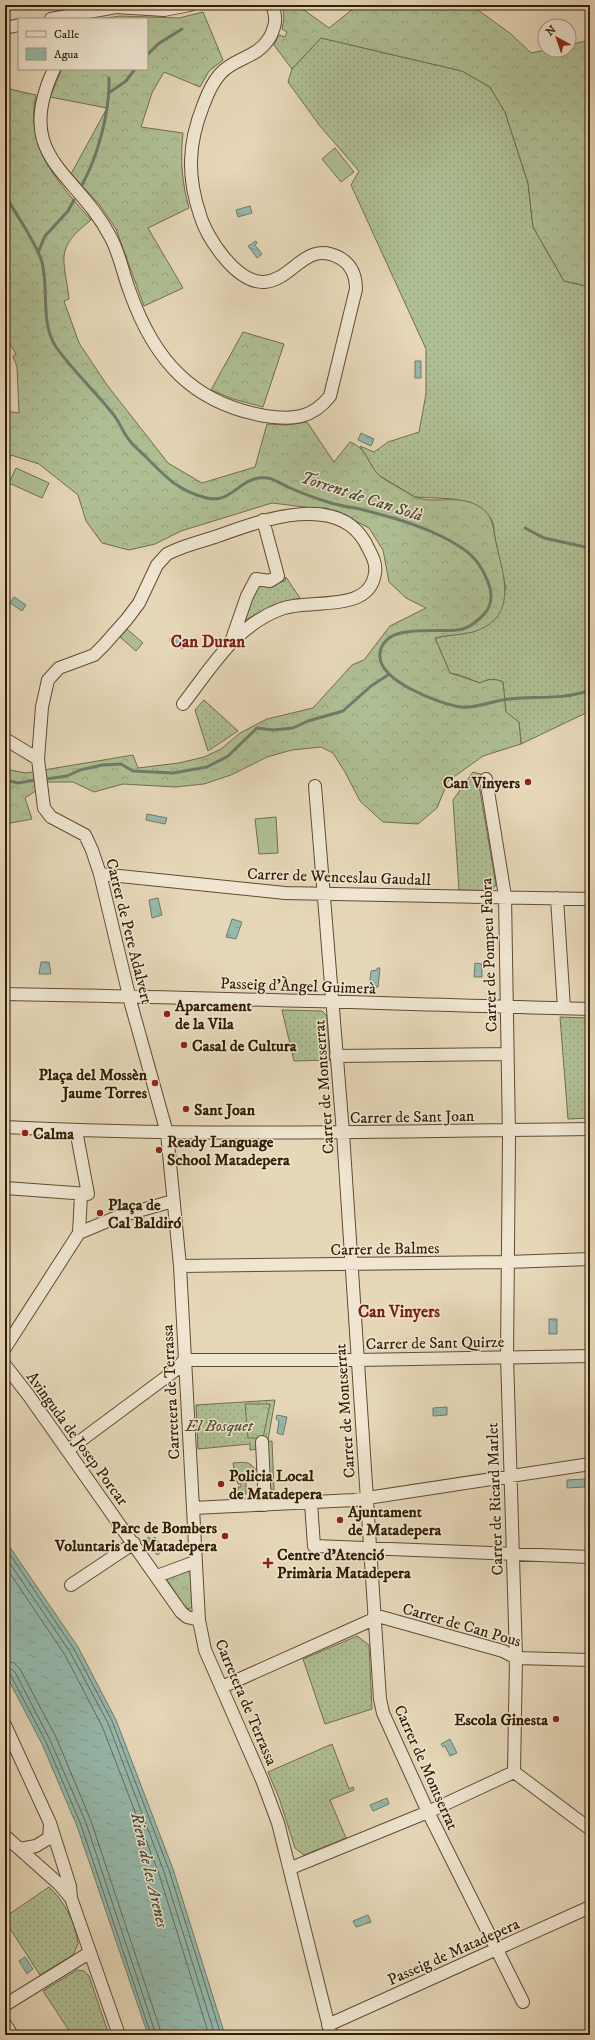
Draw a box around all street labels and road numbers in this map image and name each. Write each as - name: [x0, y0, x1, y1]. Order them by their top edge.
- street label: Carrer de Pere Adalvert: [101, 856, 157, 1006]
- street label: Carrer de Wenceslau Gaudall: [247, 864, 431, 890]
- street label: Carrer de Pompeu Fabra: [476, 877, 502, 1032]
- street label: Passeig d'Àngel Guimerà: [220, 973, 376, 999]
- street label: Carrer de Montserrat: [309, 1019, 339, 1155]
- street label: Carrer de Sant Joan: [350, 1106, 475, 1128]
- street label: Carrer de Balmes: [330, 1238, 440, 1260]
- street label: Carretera de Terrassa: [157, 1324, 185, 1460]
- street label: Carrer de Sant Quirze: [366, 1332, 505, 1354]
- street label: Carrer de Montserrat: [330, 1343, 360, 1479]
- street label: Avinguda de Josep Porcar: [22, 1368, 133, 1510]
- street label: Carrer de Ricard Marlet: [482, 1422, 508, 1576]
- street label: Carrer de Can Pous: [400, 1598, 523, 1651]
- street label: Carretera de Terrassa: [210, 1636, 282, 1769]
- street label: Carrer de Montserrat: [390, 1702, 463, 1833]
- street label: Passeig de Matadepera: [384, 1914, 523, 1990]

